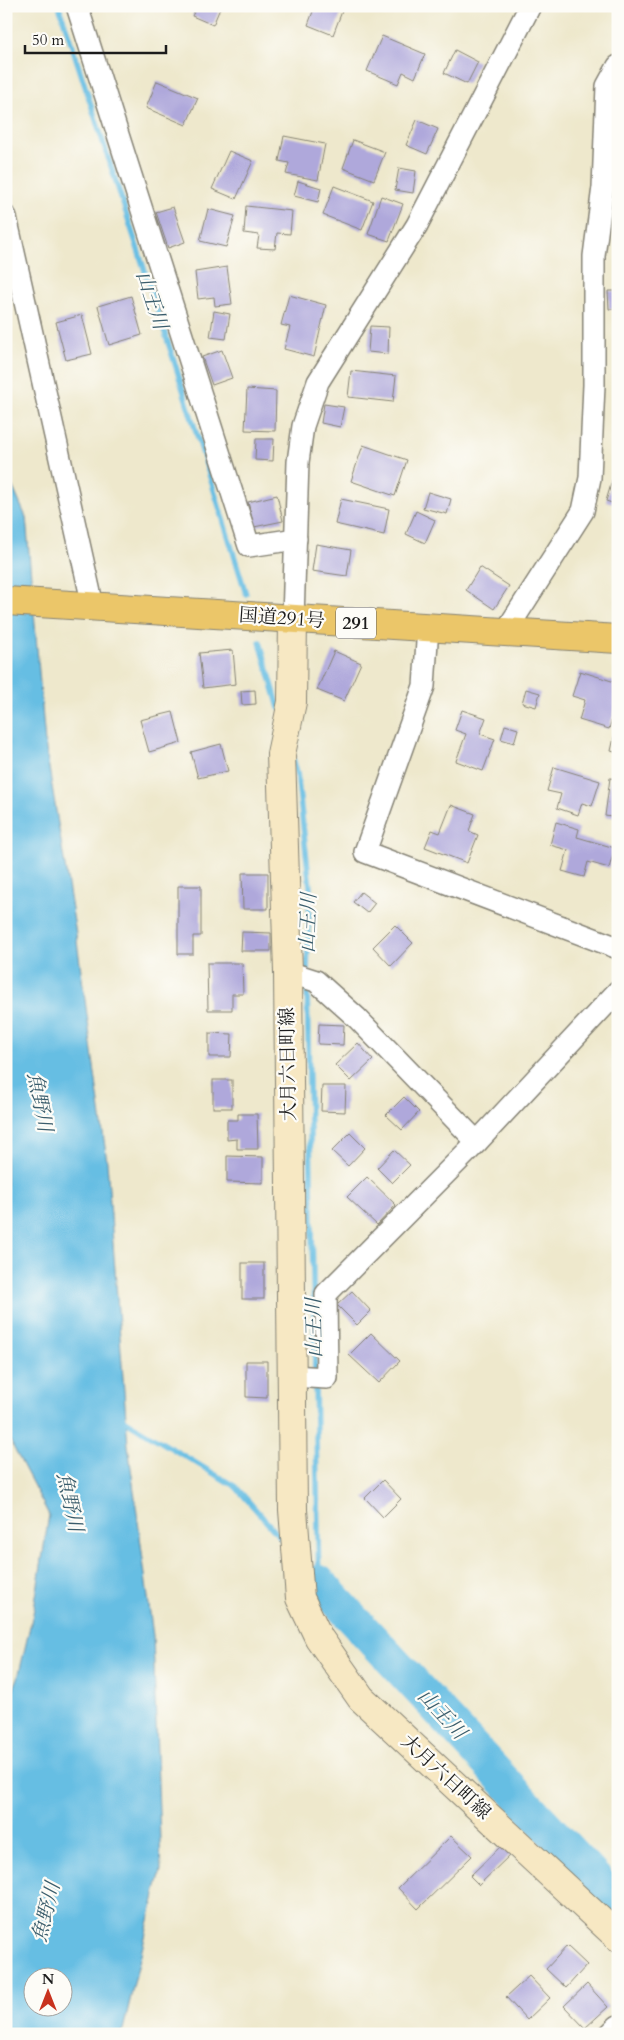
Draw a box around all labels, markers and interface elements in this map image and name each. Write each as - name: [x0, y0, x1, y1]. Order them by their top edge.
- scale bar: [25, 22, 166, 54]
- text: 50 m: [32, 30, 64, 50]
- water label: 山王川: [130, 267, 175, 335]
- street label: 国道291号: [238, 602, 326, 634]
- road number: 291: [336, 608, 376, 638]
- water label: 山王川: [293, 891, 323, 953]
- street label: 大月六日町線: [274, 1007, 302, 1121]
- water label: 魚野川: [21, 1070, 59, 1136]
- water label: 山王川: [300, 1296, 328, 1358]
- water label: 魚野川: [51, 1470, 90, 1536]
- water label: 山王川: [412, 1683, 474, 1747]
- street label: 大月六日町線: [395, 1729, 497, 1825]
- water label: 魚野川: [26, 1878, 67, 1944]
- north arrow: [22, 1968, 72, 2018]
- text: N: [42, 1970, 54, 1989]

